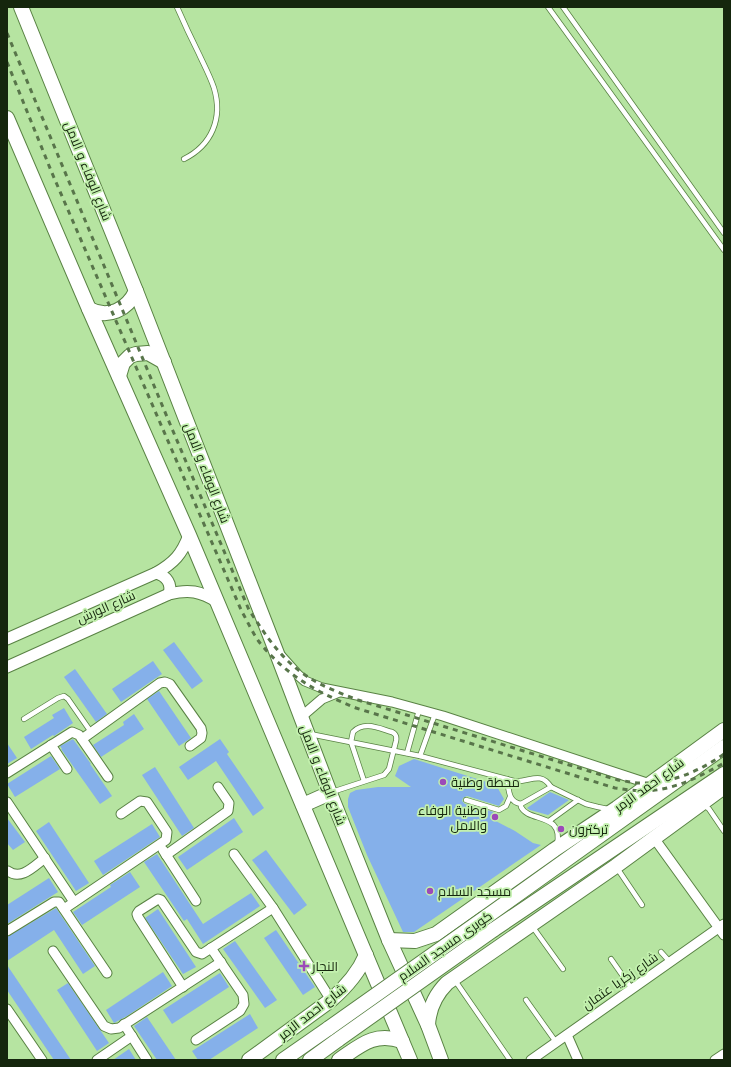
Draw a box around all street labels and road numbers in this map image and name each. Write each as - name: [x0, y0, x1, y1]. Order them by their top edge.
- street label: شارع الوفاء و الامل: [60, 119, 115, 223]
- street label: شارع الوفاء و الامل: [180, 421, 233, 525]
- street label: شارع الورش: [74, 587, 138, 627]
- street label: شارع الوفاء و الامل: [296, 723, 349, 827]
- street label: شارع احمد الزمر: [611, 755, 687, 817]
- street label: كوبرى مسجد السلام: [395, 908, 496, 986]
- street label: شارع زكريا عثمان: [579, 949, 661, 1013]
- street label: شارع احمد الزمر: [274, 981, 350, 1045]

